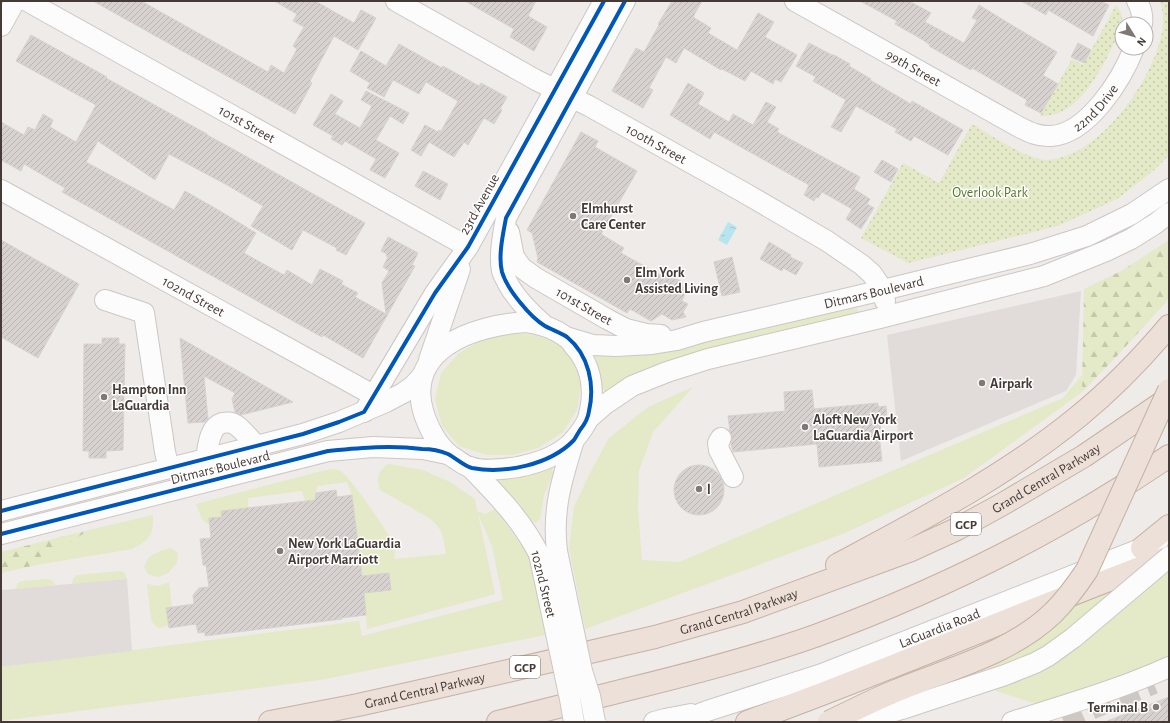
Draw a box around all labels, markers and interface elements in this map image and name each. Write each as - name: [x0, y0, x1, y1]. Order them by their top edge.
- north arrow: [1114, 16, 1154, 56]
- text: N: [1135, 35, 1148, 48]
- street label: 99th Street: [883, 48, 943, 90]
- street label: 22nd Drive: [1071, 82, 1121, 135]
- street label: 101st Street: [216, 103, 278, 146]
- street label: 100th Street: [623, 122, 689, 167]
- street label: 23rd Avenue: [458, 172, 502, 237]
- park label: Overlook Park: [952, 186, 1028, 200]
- place label: Elmhurst Care Center: [581, 202, 646, 232]
- marker: Elmhurst Care Center: [568, 211, 578, 221]
- place label: Elm York Assisted Living: [635, 266, 719, 296]
- street label: 102nd Street: [160, 274, 227, 320]
- street label: Ditmars Boulevard: [823, 274, 925, 312]
- marker: Elm York Assisted Living: [622, 275, 632, 285]
- street label: 101st Street: [553, 285, 614, 329]
- place label: Airpark: [990, 377, 1033, 391]
- marker: Airpark: [977, 378, 987, 388]
- place label: Hampton Inn LaGuardia: [112, 383, 186, 413]
- marker: Hampton Inn LaGuardia: [99, 392, 109, 402]
- place label: Aloft New York LaGuardia Airport: [813, 413, 913, 443]
- marker: Aloft New York LaGuardia Airport: [800, 422, 810, 432]
- street label: Grand Central Parkway: [990, 441, 1103, 516]
- street label: Ditmars Boulevard: [169, 449, 271, 487]
- place label: l: [707, 483, 711, 497]
- marker: l: [694, 484, 704, 494]
- road number: GCP: [951, 513, 981, 535]
- place label: New York LaGuardia Airport Marriott: [288, 537, 401, 567]
- marker: New York LaGuardia Airport Marriott: [275, 546, 285, 556]
- street label: 102nd Street: [528, 549, 558, 620]
- street label: Grand Central Parkway: [678, 586, 800, 638]
- street label: LaGuardia Road: [897, 607, 982, 651]
- road number: GCP: [510, 656, 540, 678]
- street label: Grand Central Parkway: [363, 670, 487, 711]
- place label: Terminal B: [1087, 701, 1148, 715]
- marker: Terminal B: [1151, 702, 1161, 712]

